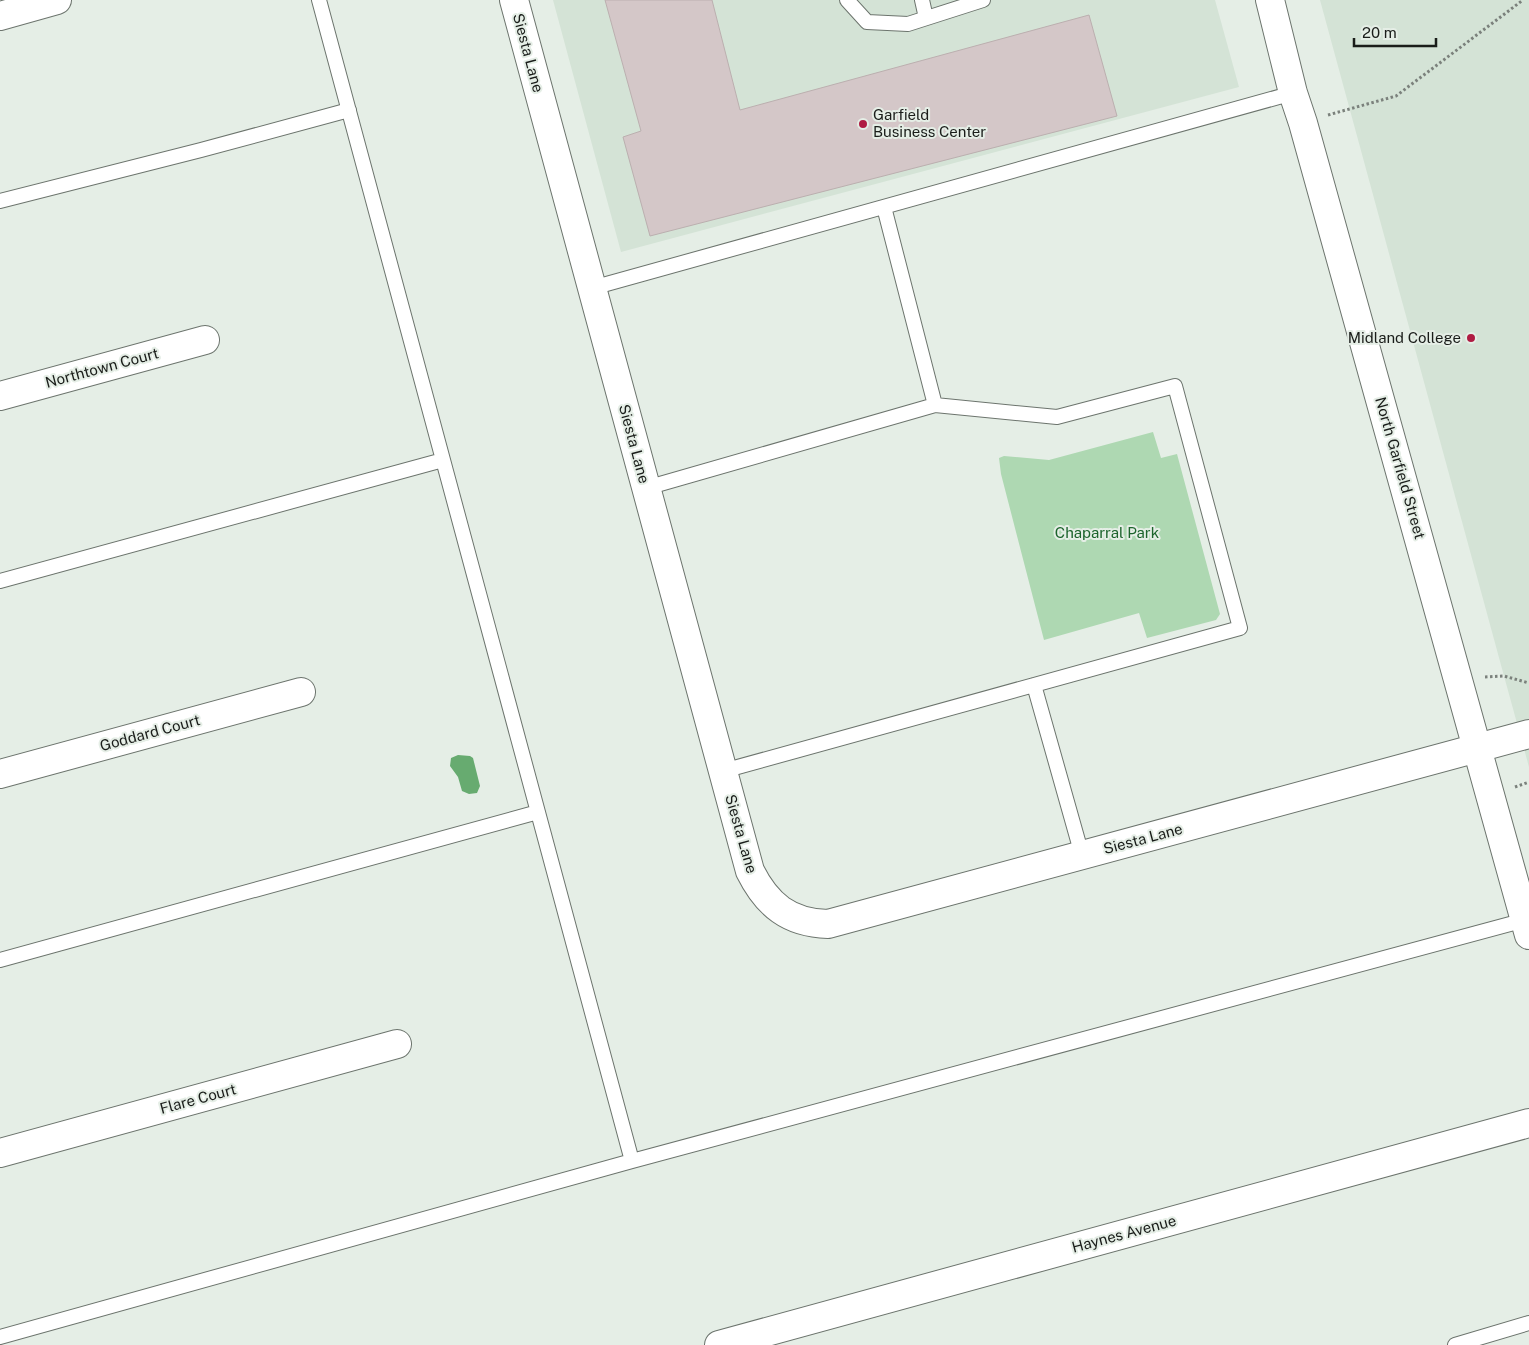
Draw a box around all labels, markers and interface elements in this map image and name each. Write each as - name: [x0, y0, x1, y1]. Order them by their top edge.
- street label: Siesta Lane: [510, 11, 547, 94]
- scale bar: [1354, 15, 1436, 47]
- text: 20 m: [1362, 24, 1397, 41]
- place label: Garfield Business Center: [873, 106, 986, 140]
- marker: Garfield Business Center: [857, 118, 869, 130]
- place label: Midland College: [1348, 329, 1461, 346]
- marker: Midland College: [1465, 332, 1477, 344]
- street label: Northtown Court: [43, 344, 161, 391]
- street label: North Garfield Street: [1372, 395, 1429, 541]
- street label: Siesta Lane: [616, 402, 653, 485]
- park label: Chaparral Park: [1055, 524, 1159, 541]
- street label: Goddard Court: [98, 711, 202, 754]
- street label: Siesta Lane: [722, 792, 761, 875]
- street label: Siesta Lane: [1101, 820, 1184, 857]
- street label: Flare Court: [158, 1080, 238, 1117]
- street label: Haynes Avenue: [1070, 1211, 1178, 1256]

